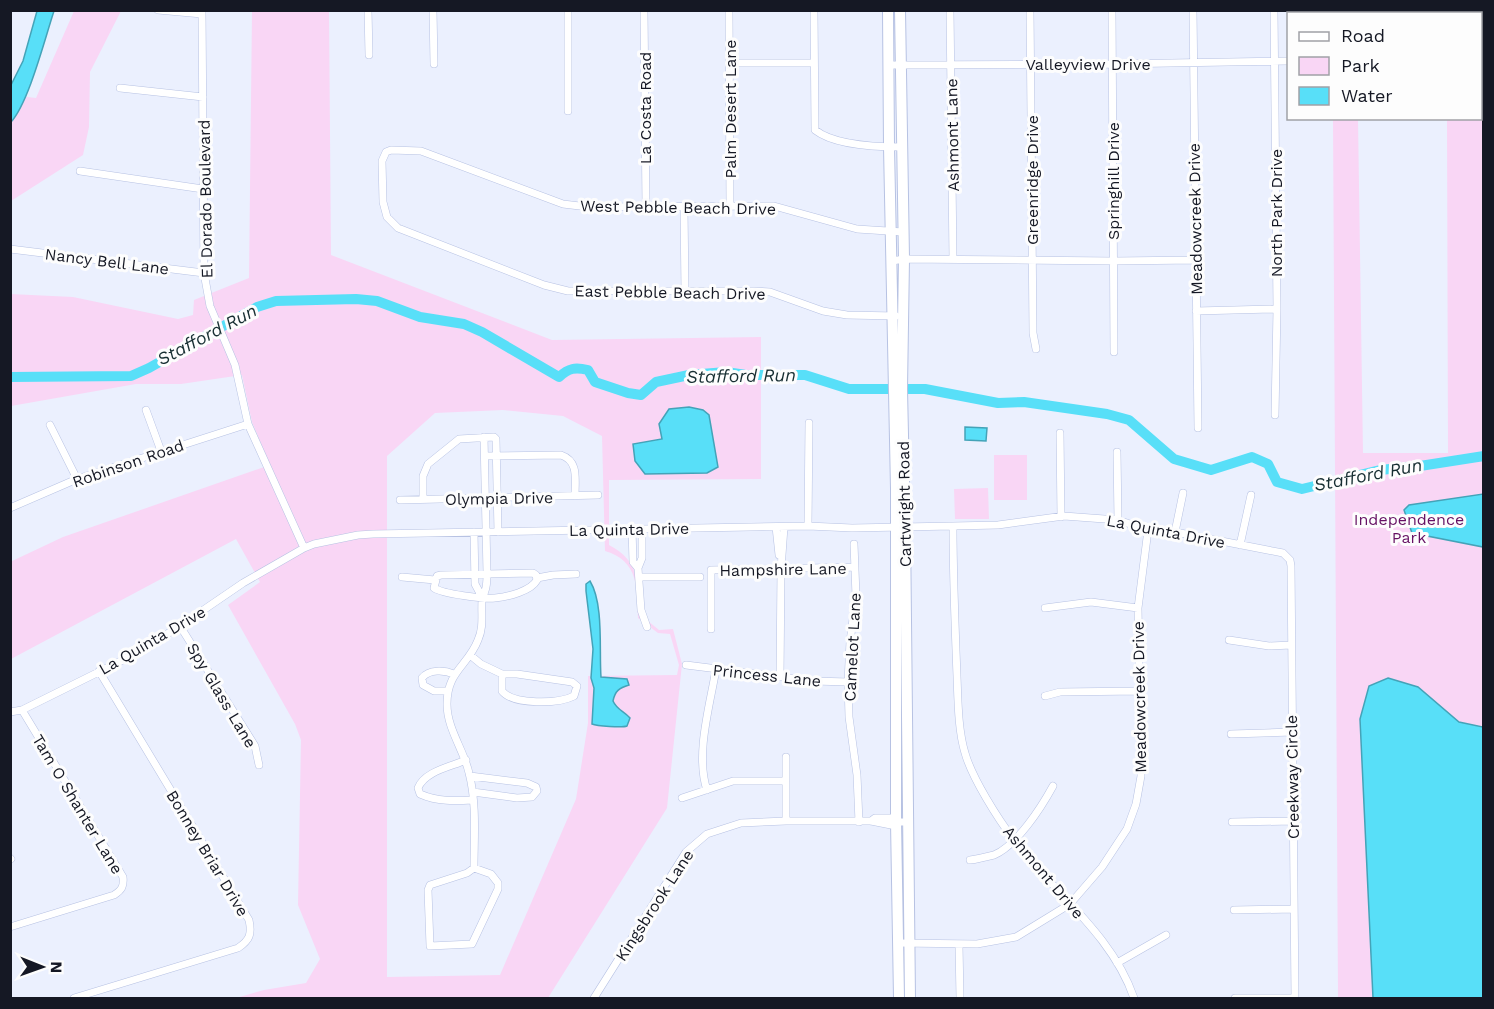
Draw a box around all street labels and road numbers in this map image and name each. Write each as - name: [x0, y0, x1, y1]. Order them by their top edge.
- street label: Palm Desert Lane: [721, 40, 740, 178]
- street label: La Costa Road: [636, 52, 655, 164]
- street label: Valleyview Drive: [1025, 55, 1151, 74]
- street label: Ashmont Lane: [942, 78, 963, 192]
- street label: Greenridge Drive: [1023, 115, 1042, 245]
- street label: El Dorado Boulevard: [195, 119, 216, 279]
- street label: Springhill Drive: [1104, 122, 1123, 240]
- street label: Meadowcreek Drive: [1185, 143, 1206, 295]
- street label: North Park Drive: [1267, 149, 1286, 277]
- street label: West Pebble Beach Drive: [580, 196, 776, 219]
- street label: Nancy Bell Lane: [44, 244, 170, 279]
- street label: East Pebble Beach Drive: [574, 281, 766, 304]
- street label: Robinson Road: [70, 436, 186, 491]
- street label: Cartwright Road: [894, 441, 915, 567]
- street label: Olympia Drive: [445, 488, 553, 509]
- street label: La Quinta Drive: [1105, 511, 1227, 552]
- street label: La Quinta Drive: [569, 519, 689, 540]
- street label: Hampshire Lane: [719, 559, 847, 580]
- street label: Camelot Lane: [840, 592, 865, 702]
- street label: La Quinta Drive: [95, 602, 209, 679]
- street label: Meadowcreek Drive: [1129, 621, 1150, 773]
- street label: Spy Glass Lane: [183, 639, 260, 751]
- street label: Princess Lane: [712, 660, 822, 691]
- street label: Creekway Circle: [1282, 715, 1303, 839]
- street label: Tam O Shanter Lane: [28, 731, 127, 878]
- street label: Bonney Briar Drive: [162, 787, 253, 920]
- street label: Ashmont Drive: [999, 822, 1088, 923]
- street label: Kingsbrook Lane: [611, 846, 698, 965]

